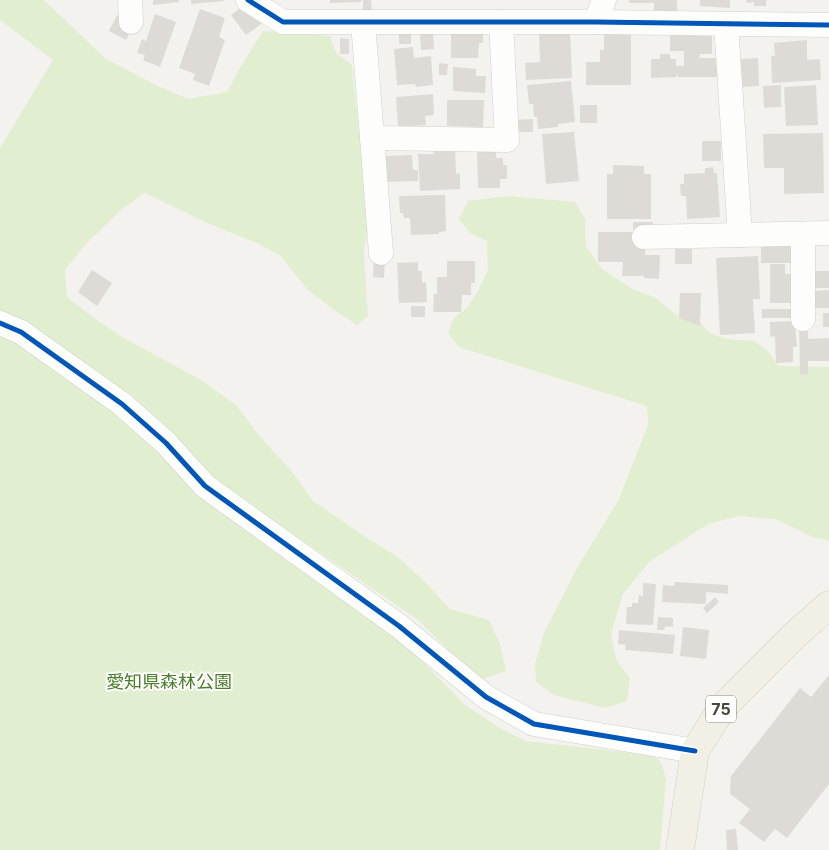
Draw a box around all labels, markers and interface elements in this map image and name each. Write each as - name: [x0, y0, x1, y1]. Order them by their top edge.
- park label: 愛知県森林公園: [106, 671, 232, 692]
- road number: 75: [706, 696, 736, 722]

